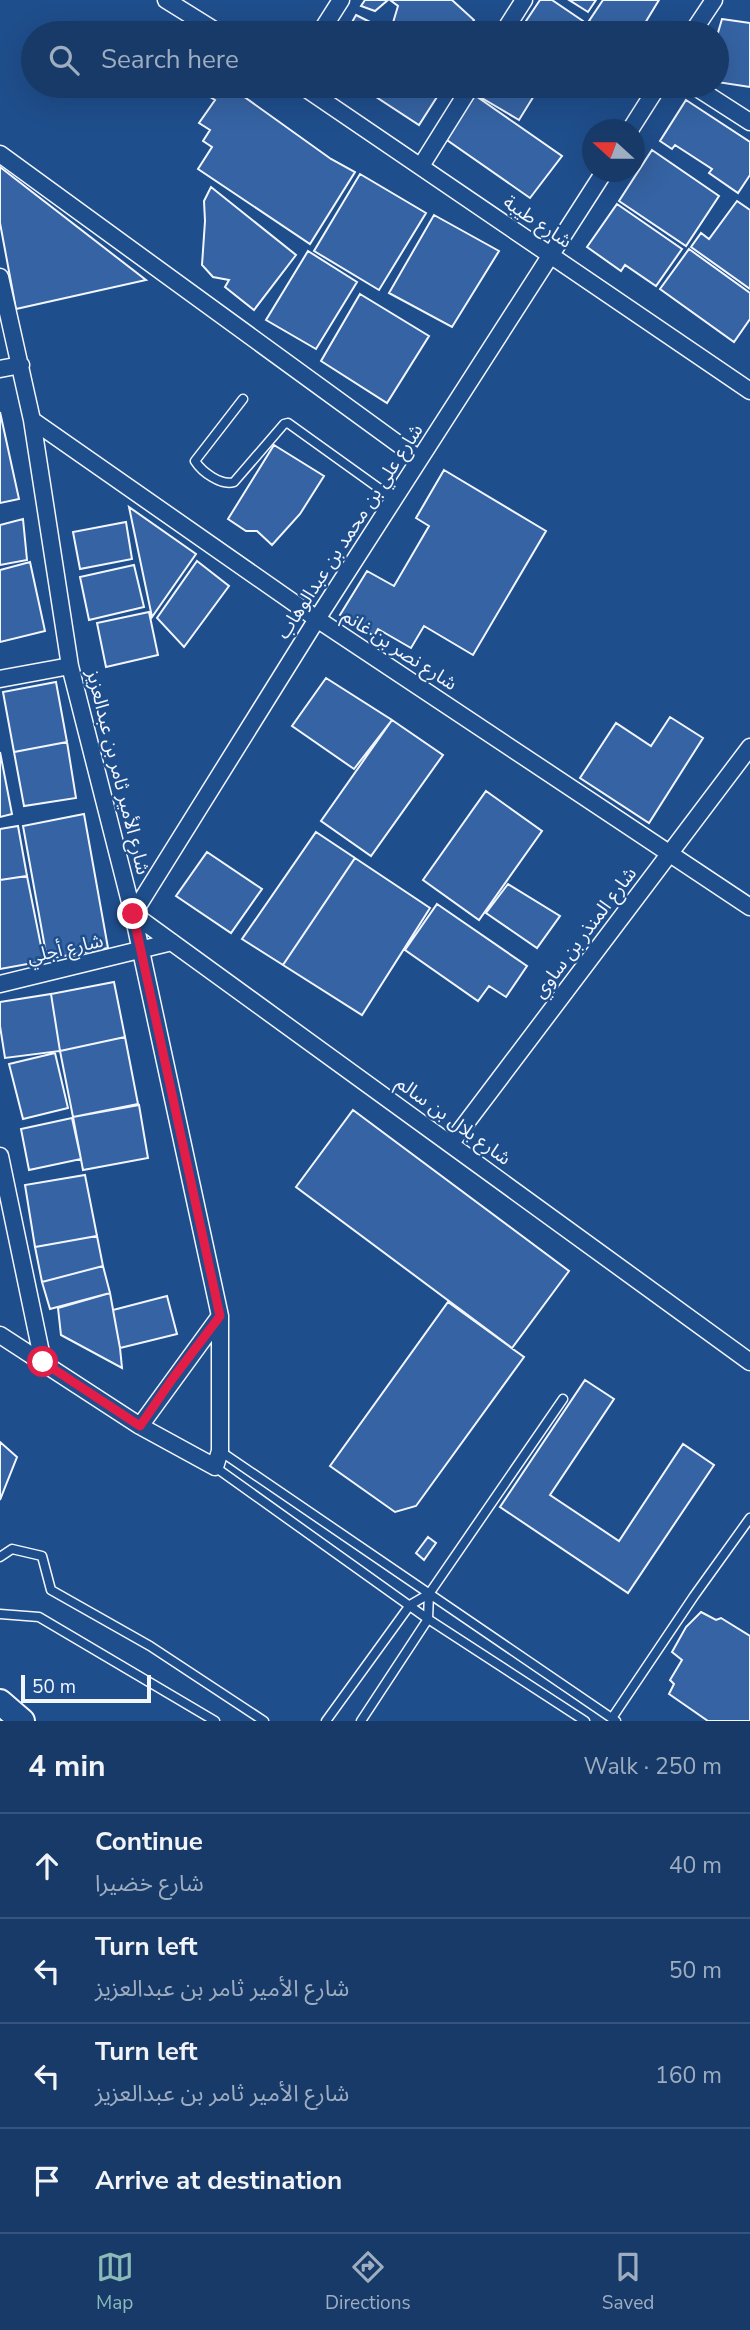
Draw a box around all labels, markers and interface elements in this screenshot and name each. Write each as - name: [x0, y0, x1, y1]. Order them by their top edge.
- search box: [21, 21, 729, 98]
- icon: search: [45, 41, 83, 79]
- text: Search here: [101, 42, 239, 77]
- north arrow: [582, 119, 645, 182]
- street label: شارع طيبة: [498, 189, 577, 254]
- street label: شارع علي بن محمد بن عبدالوهاب: [270, 419, 430, 645]
- street label: شارع نصر بن غانم: [336, 603, 462, 698]
- street label: شارع الأمير ثامر بن عبدالعزيز: [80, 666, 156, 877]
- street label: شارع المنذر بن ساوي: [527, 862, 644, 1004]
- route end: [117, 898, 148, 929]
- street label: شارع أجلي: [25, 928, 106, 972]
- street label: شارع بلال بن سالم: [390, 1070, 516, 1172]
- route start: [27, 1346, 58, 1377]
- scale bar: [21, 1672, 150, 1704]
- text: 50 m: [32, 1674, 76, 1700]
- text: 4 min: [28, 1746, 106, 1787]
- text: Walk · 250 m: [583, 1751, 722, 1782]
- text: Continue: [95, 1824, 203, 1859]
- icon: ahead: [28, 1847, 66, 1885]
- text: 40 m: [669, 1850, 722, 1881]
- text: شارع خضيرا: [95, 1868, 204, 1899]
- text: Turn left: [95, 1929, 198, 1964]
- icon: left: [28, 1952, 66, 1990]
- text: 50 m: [669, 1955, 722, 1986]
- text: شارع الأمير ثامر بن عبدالعزيز: [95, 1973, 349, 2004]
- text: Turn left: [95, 2034, 198, 2069]
- icon: left: [28, 2057, 66, 2095]
- text: 160 m: [655, 2060, 722, 2091]
- text: شارع الأمير ثامر بن عبدالعزيز: [95, 2078, 349, 2109]
- icon: arrive: [28, 2162, 66, 2200]
- text: Arrive at destination: [95, 2163, 342, 2198]
- tab: Map: [96, 2248, 134, 2316]
- tab: Directions: [325, 2248, 411, 2316]
- tab: Saved: [602, 2248, 654, 2316]

